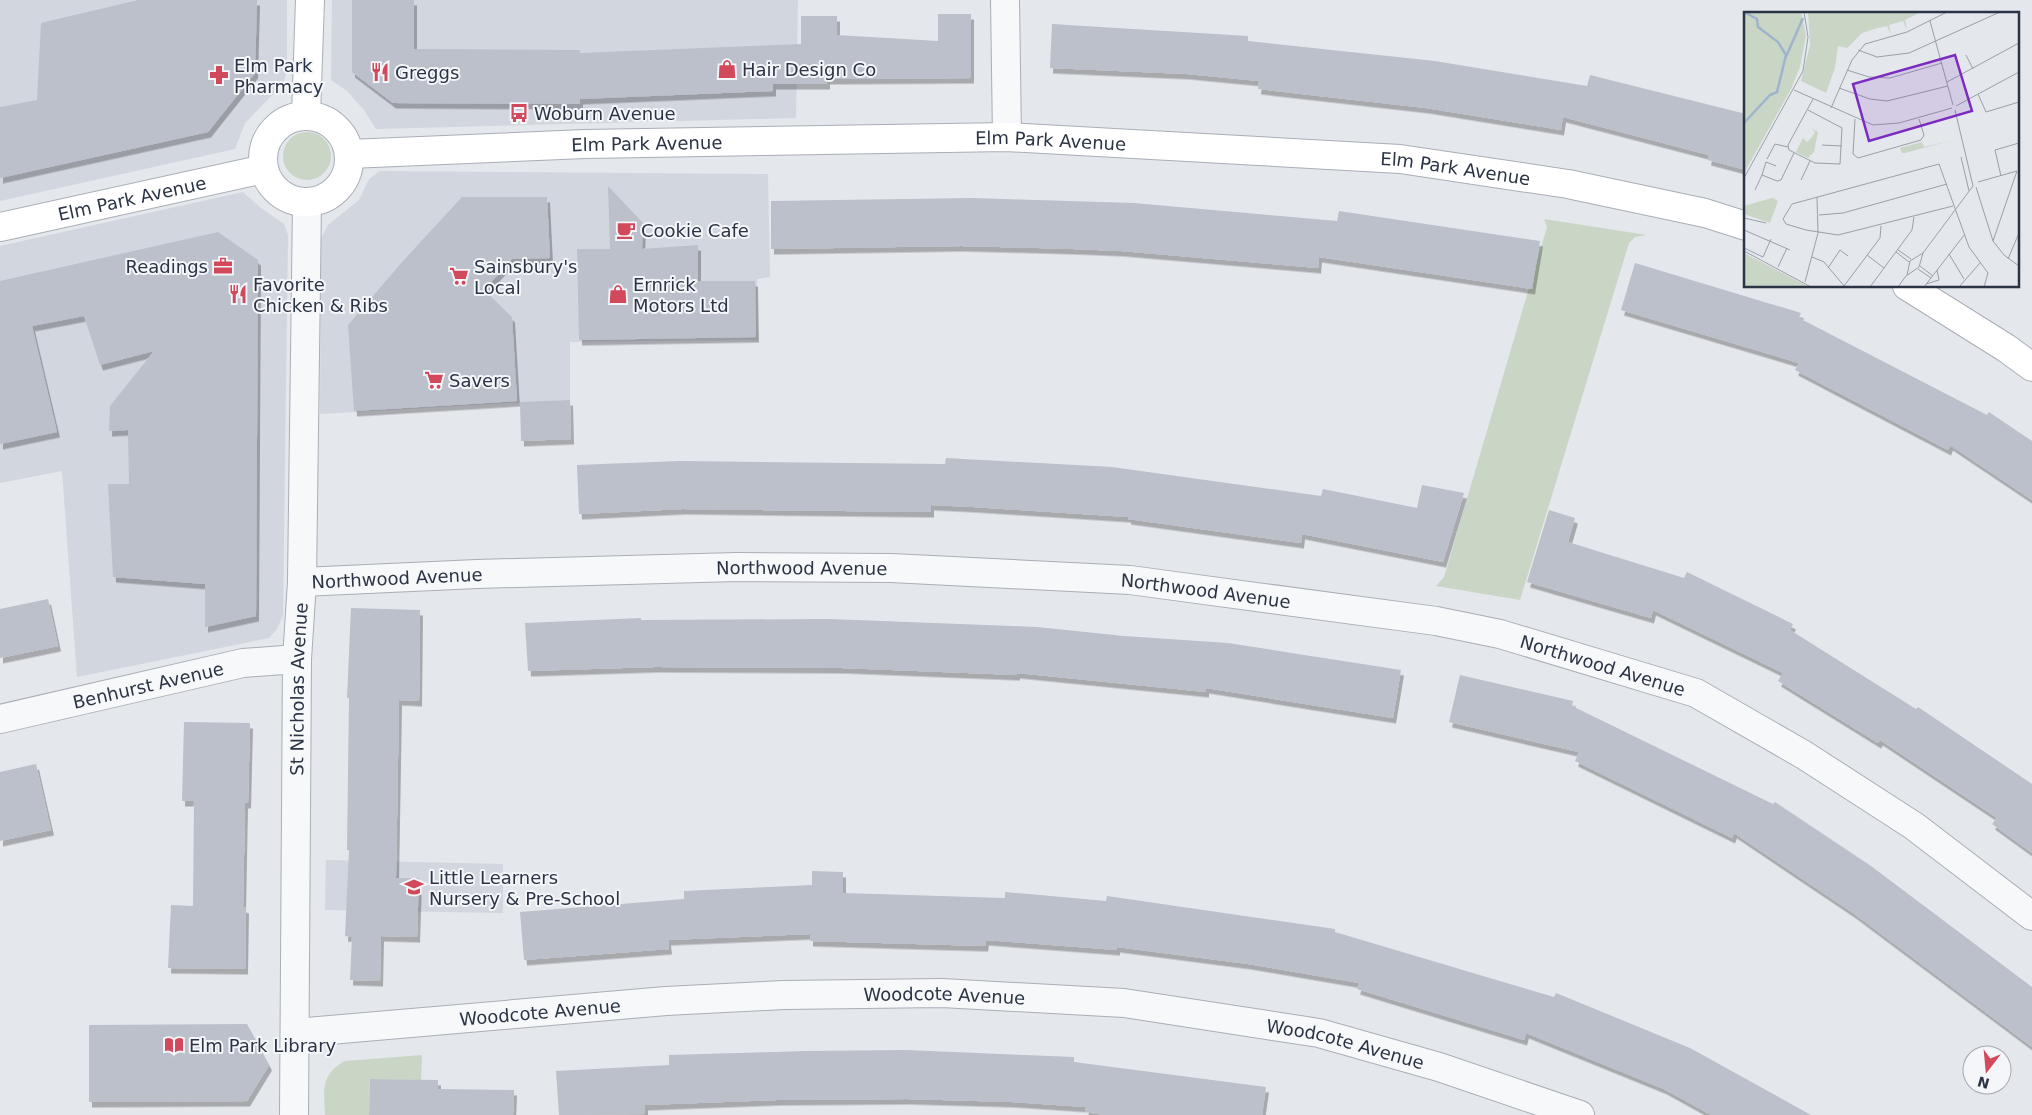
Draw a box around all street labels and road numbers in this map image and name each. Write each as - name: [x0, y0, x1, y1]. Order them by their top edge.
- street label: Elm Park Avenue: [975, 126, 1127, 154]
- street label: Elm Park Avenue: [571, 131, 723, 155]
- street label: Elm Park Avenue: [1380, 147, 1532, 189]
- street label: Elm Park Avenue: [56, 172, 208, 225]
- street label: Northwood Avenue: [716, 556, 887, 578]
- street label: Northwood Avenue: [311, 563, 483, 592]
- street label: Northwood Avenue: [1120, 569, 1292, 612]
- street label: St Nicholas Avenue: [286, 602, 311, 776]
- street label: Northwood Avenue: [1518, 630, 1688, 700]
- street label: Benhurst Avenue: [71, 657, 226, 712]
- street label: Woodcote Avenue: [863, 982, 1026, 1008]
- street label: Woodcote Avenue: [459, 994, 622, 1029]
- street label: Woodcote Avenue: [1265, 1015, 1427, 1073]

